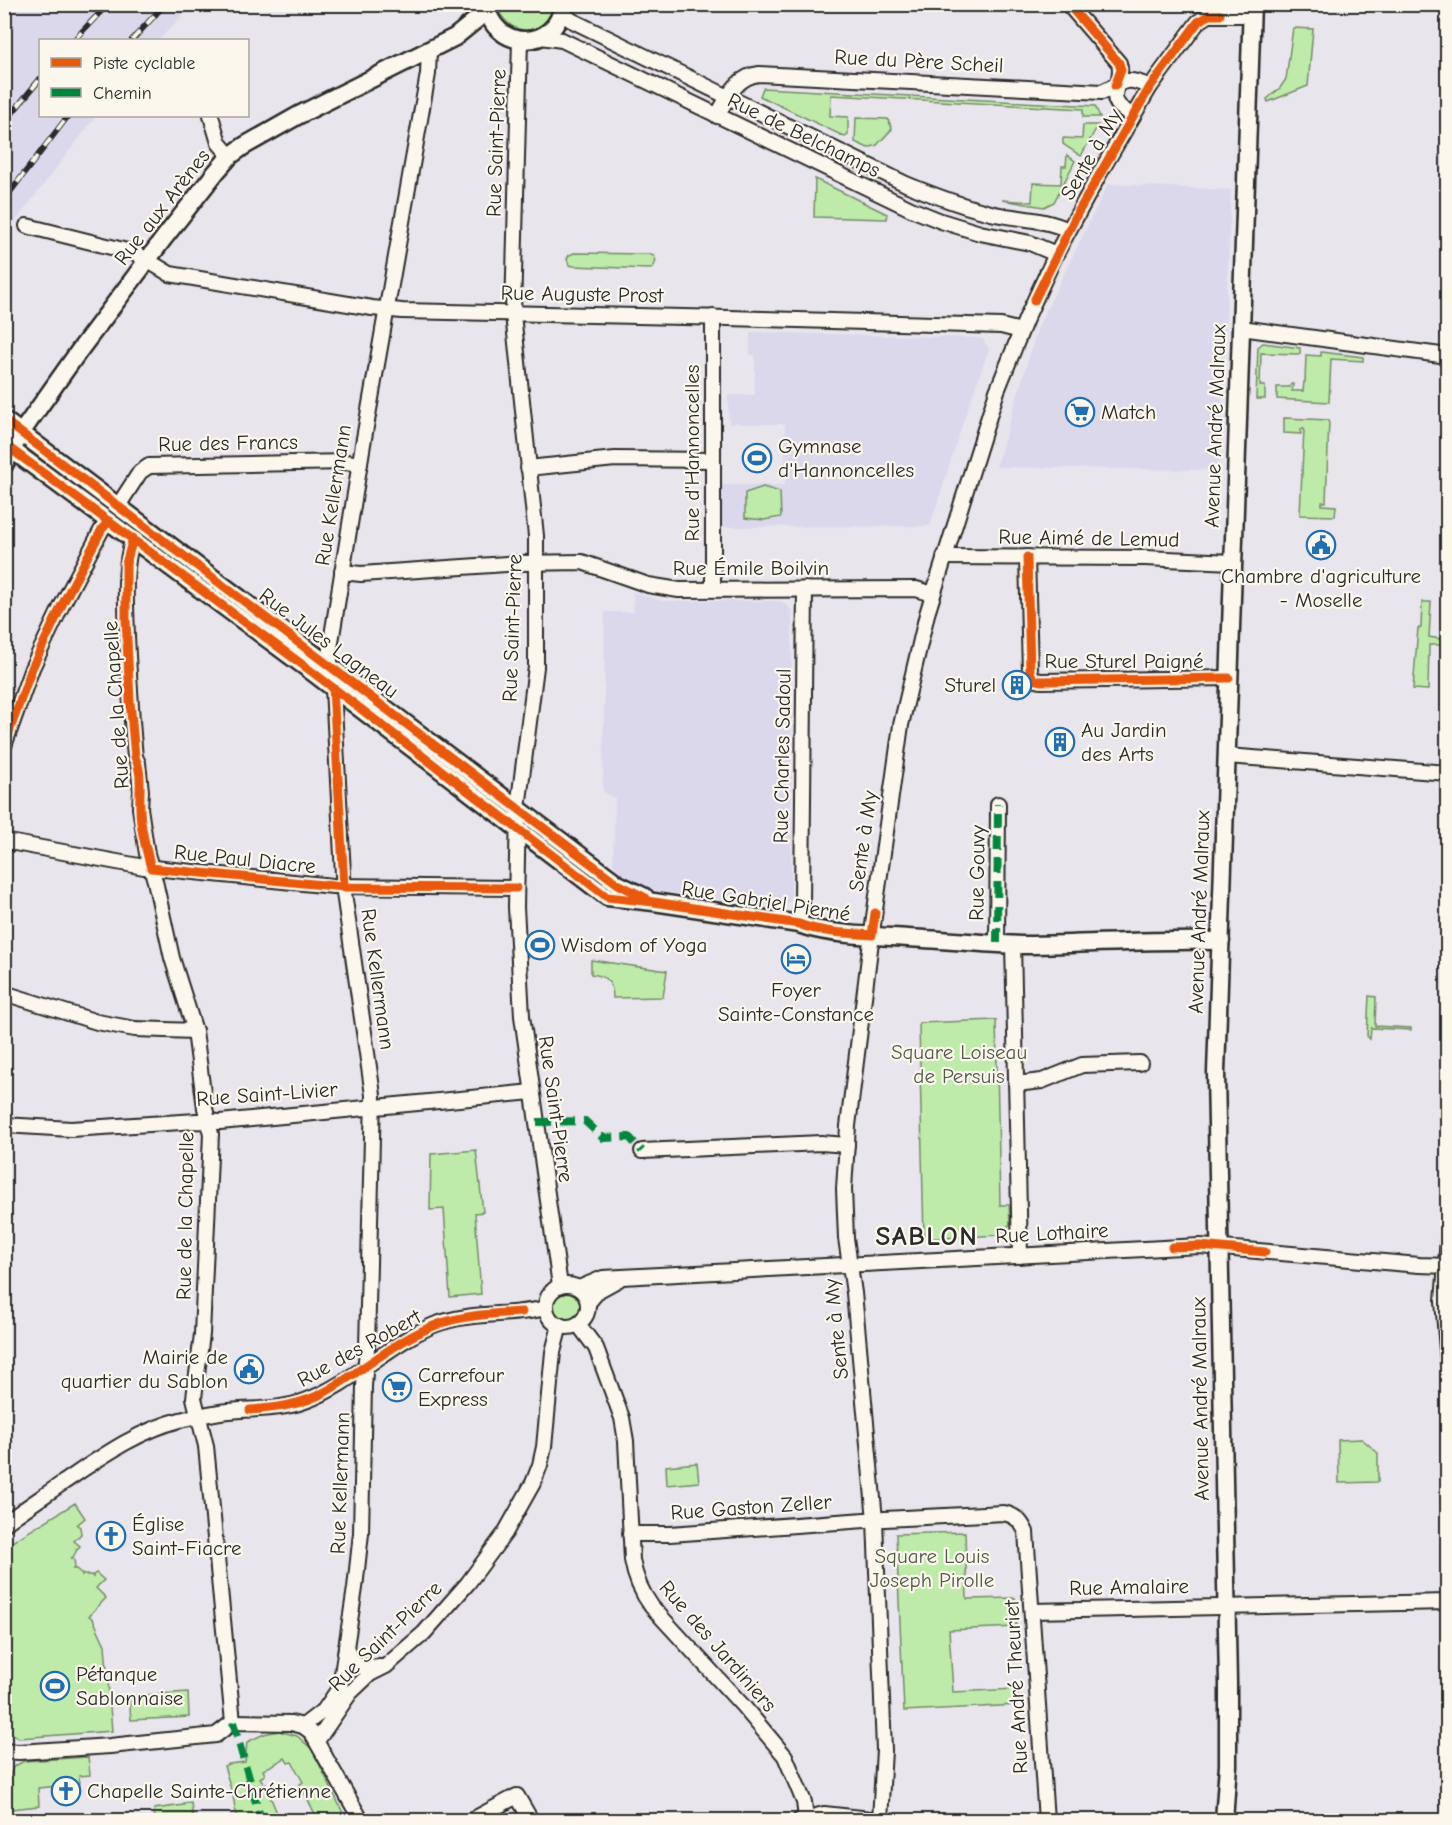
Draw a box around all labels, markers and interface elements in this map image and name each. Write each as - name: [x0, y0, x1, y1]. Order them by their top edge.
- legend: [39, 39, 249, 117]
- street label: Rue du Père Scheil: [834, 45, 1004, 77]
- text: Piste cyclable: [93, 53, 195, 74]
- street label: Rue Saint-Pierre: [481, 69, 511, 217]
- text: Chemin: [93, 83, 152, 104]
- street label: Rue de Belchamps: [724, 88, 884, 182]
- street label: Sente à My: [1055, 104, 1127, 204]
- street label: Rue aux Arènes: [109, 144, 215, 270]
- street label: Rue Auguste Prost: [500, 281, 665, 307]
- street label: Avenue André Malraux: [1199, 324, 1231, 528]
- street label: Rue d'Hannoncelles: [680, 364, 704, 542]
- supermarket icon: Match: [1064, 396, 1096, 428]
- place label: Match: [1101, 400, 1156, 424]
- street label: Rue Kellermann: [310, 423, 356, 567]
- street label: Rue des Francs: [158, 430, 298, 456]
- place label: Gymnase d'Hannoncelles: [778, 434, 914, 482]
- sports icon: Gymnase d'Hannoncelles: [741, 442, 773, 474]
- street label: Rue Aimé de Lemud: [998, 524, 1180, 552]
- public building icon: Chambre d'agriculture - Moselle: [1305, 529, 1337, 561]
- street label: Rue Saint-Pierre: [497, 554, 527, 702]
- street label: Rue Émile Boilvin: [673, 556, 829, 580]
- place label: Chambre d'agriculture - Moselle: [1221, 564, 1421, 612]
- street label: Rue Jules Lagneau: [255, 583, 403, 703]
- street label: Rue de la Chapelle: [98, 620, 134, 790]
- street label: Rue Sturel Paigné: [1045, 649, 1203, 673]
- street label: Rue Charles Sadoul: [768, 668, 796, 844]
- building icon: Sturel: [1001, 669, 1033, 701]
- place label: Sturel: [945, 673, 996, 697]
- place label: Au Jardin des Arts: [1081, 718, 1167, 766]
- building icon: Au Jardin des Arts: [1044, 726, 1076, 758]
- street label: Sente à My: [844, 788, 882, 893]
- street label: Avenue André Malraux: [1183, 810, 1215, 1014]
- street label: Rue Gouvy: [964, 824, 990, 921]
- street label: Rue Paul Diacre: [173, 840, 317, 878]
- street label: Rue Gabriel Pierné: [680, 876, 852, 926]
- street label: Rue Kellermann: [356, 907, 400, 1051]
- sports icon: Wisdom of Yoga: [524, 929, 556, 961]
- place label: Wisdom of Yoga: [561, 933, 707, 957]
- hotel icon: Foyer Sainte-Constance: [780, 943, 812, 975]
- place label: Foyer Sainte-Constance: [718, 978, 874, 1026]
- street label: Rue Saint-Pierre: [534, 1034, 578, 1184]
- park label: Square Loiseau de Persuis: [891, 1040, 1027, 1088]
- street label: Rue Saint-Livier: [195, 1077, 339, 1111]
- street label: Rue de la Chapelle: [172, 1132, 198, 1300]
- street label: Rue Lothaire: [995, 1218, 1109, 1248]
- district label: SABLON: [876, 1221, 978, 1252]
- street label: Sente à My: [819, 1277, 853, 1381]
- street label: Avenue André Malraux: [1186, 1297, 1214, 1501]
- street label: Rue des Robert: [293, 1304, 426, 1392]
- place label: Mairie de quartier du Sablon: [61, 1345, 228, 1393]
- public building icon: Mairie de quartier du Sablon: [233, 1353, 265, 1385]
- place label: Carrefour Express: [418, 1363, 505, 1411]
- supermarket icon: Carrefour Express: [381, 1371, 413, 1403]
- street label: Rue Kellermann: [326, 1411, 354, 1555]
- street label: Rue Gaston Zeller: [670, 1489, 833, 1525]
- place label: Église Saint-Fiacre: [132, 1512, 242, 1560]
- church icon: Église Saint-Fiacre: [95, 1520, 127, 1552]
- park label: Square Louis Joseph Pirolle: [870, 1544, 994, 1592]
- street label: Rue Amalaire: [1069, 1574, 1189, 1600]
- street label: Rue des Jardiniers: [654, 1575, 782, 1717]
- street label: Rue Saint-Pierre: [323, 1576, 447, 1696]
- street label: Rue André Theuriet: [999, 1598, 1033, 1775]
- place label: Pétanque Sablonnaise: [76, 1662, 183, 1710]
- sports icon: Pétanque Sablonnaise: [39, 1670, 71, 1702]
- church icon: Chapelle Sainte-Chrétienne: [50, 1775, 82, 1807]
- place label: Chapelle Sainte-Chrétienne: [87, 1779, 331, 1803]

